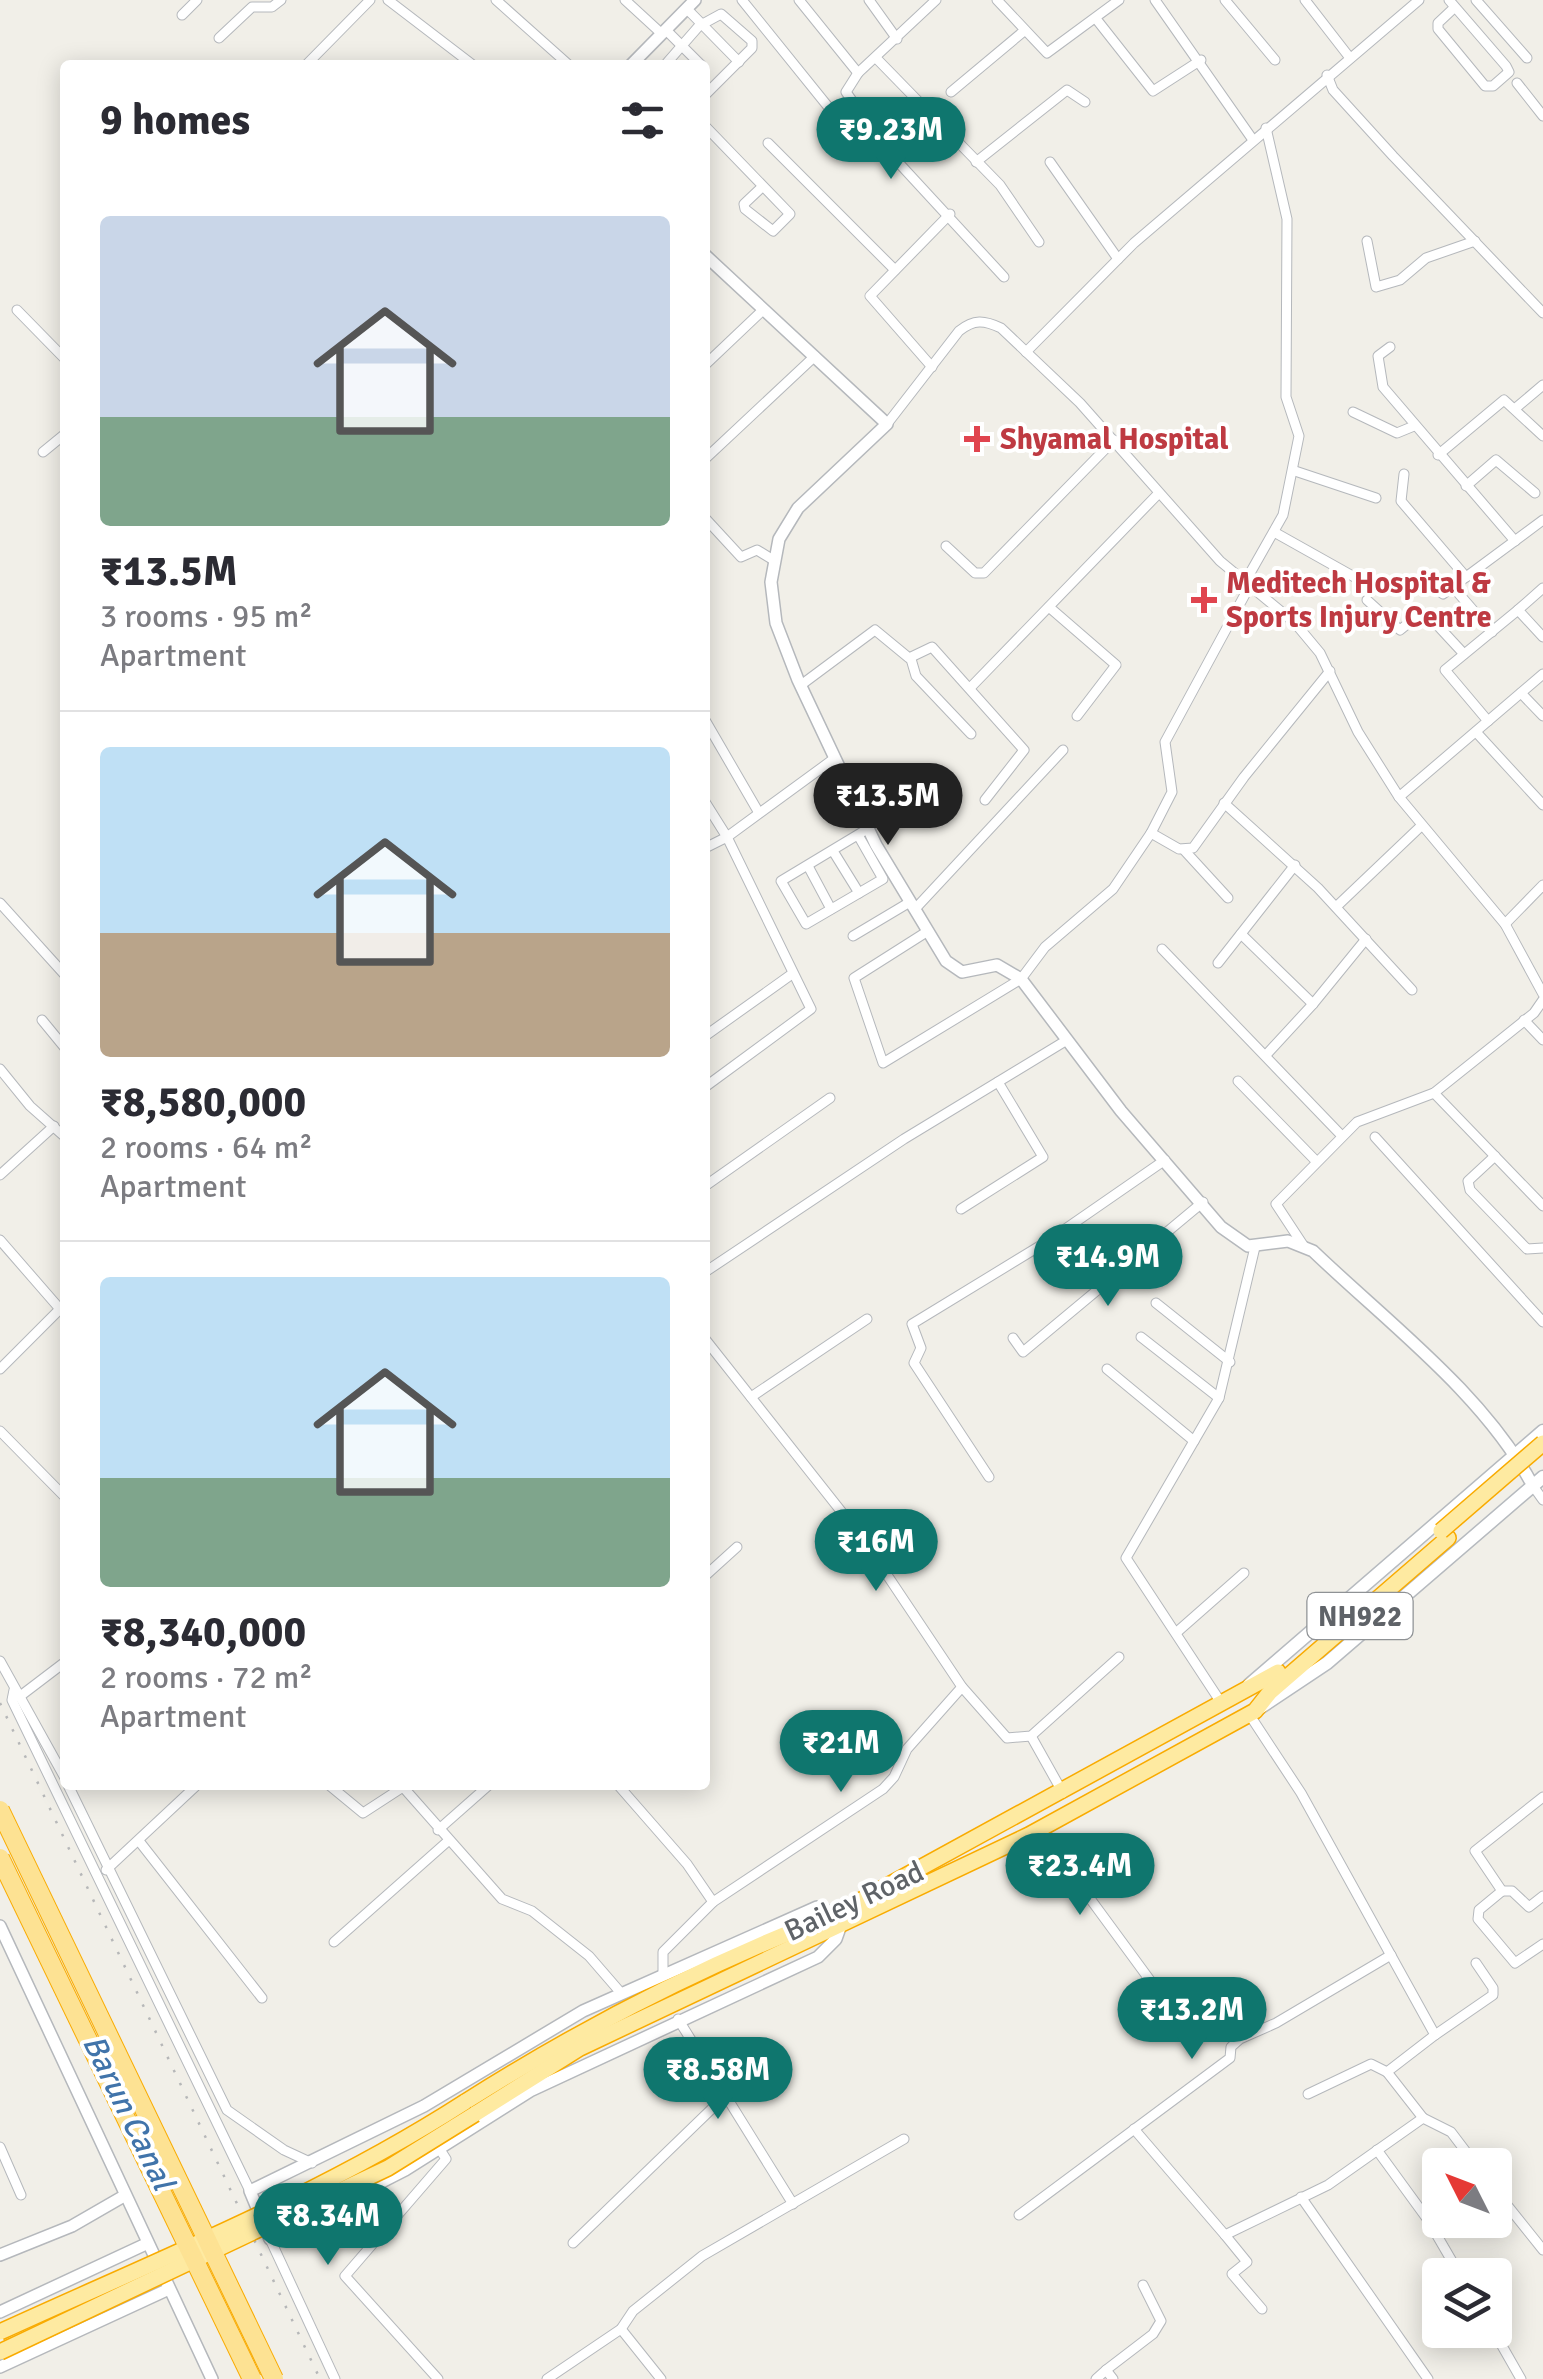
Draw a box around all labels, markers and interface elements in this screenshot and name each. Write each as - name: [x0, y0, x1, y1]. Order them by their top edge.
- icon: filters: [615, 93, 670, 148]
- text: 9 homes: [100, 95, 250, 146]
- pin: ₹9.23M: [810, 97, 972, 182]
- text: ₹9.23M: [839, 110, 943, 149]
- icon: home: [295, 281, 475, 461]
- place label: Shyamal Hospital: [1000, 421, 1229, 458]
- marker: Shyamal Hospital: [964, 426, 990, 452]
- text: ₹13.5M: [100, 546, 238, 597]
- place label: Meditech Hospital & Sports Injury Centre: [1226, 565, 1492, 636]
- marker: Meditech Hospital & Sports Injury Centre: [1191, 587, 1217, 613]
- text: 3 rooms · 95 m²: [100, 597, 313, 636]
- text: Apartment: [100, 636, 247, 675]
- pin: ₹13.5M: [807, 763, 969, 848]
- text: ₹13.5M: [836, 776, 940, 815]
- icon: home: [295, 812, 475, 992]
- text: ₹8,580,000: [100, 1077, 306, 1128]
- text: 2 rooms · 64 m²: [100, 1128, 313, 1167]
- text: Apartment: [100, 1167, 247, 1206]
- pin: ₹14.9M: [1027, 1224, 1189, 1309]
- text: ₹14.9M: [1056, 1237, 1160, 1276]
- icon: home: [295, 1342, 475, 1522]
- pin: ₹16M: [817, 1509, 935, 1594]
- text: ₹16M: [837, 1522, 915, 1561]
- road number: NH922: [1308, 1593, 1412, 1639]
- text: ₹8,340,000: [100, 1607, 306, 1658]
- text: 2 rooms · 72 m²: [100, 1658, 313, 1697]
- text: Apartment: [100, 1697, 247, 1736]
- pin: ₹21M: [782, 1710, 900, 1795]
- text: ₹21M: [802, 1723, 880, 1762]
- pin: ₹23.4M: [999, 1833, 1161, 1918]
- text: ₹23.4M: [1028, 1846, 1132, 1885]
- street label: Bailey Road: [779, 1853, 930, 1950]
- pin: ₹13.2M: [1111, 1977, 1273, 2062]
- text: ₹13.2M: [1140, 1990, 1244, 2029]
- water label: Barun Canal: [74, 2028, 184, 2199]
- pin: ₹8.58M: [637, 2037, 799, 2122]
- text: ₹8.58M: [666, 2050, 770, 2089]
- north arrow: [1422, 2148, 1512, 2238]
- map controls: [1422, 2148, 1512, 2348]
- pin: ₹8.34M: [247, 2183, 409, 2268]
- text: ₹8.34M: [276, 2196, 380, 2235]
- button: layers: [1422, 2258, 1512, 2348]

